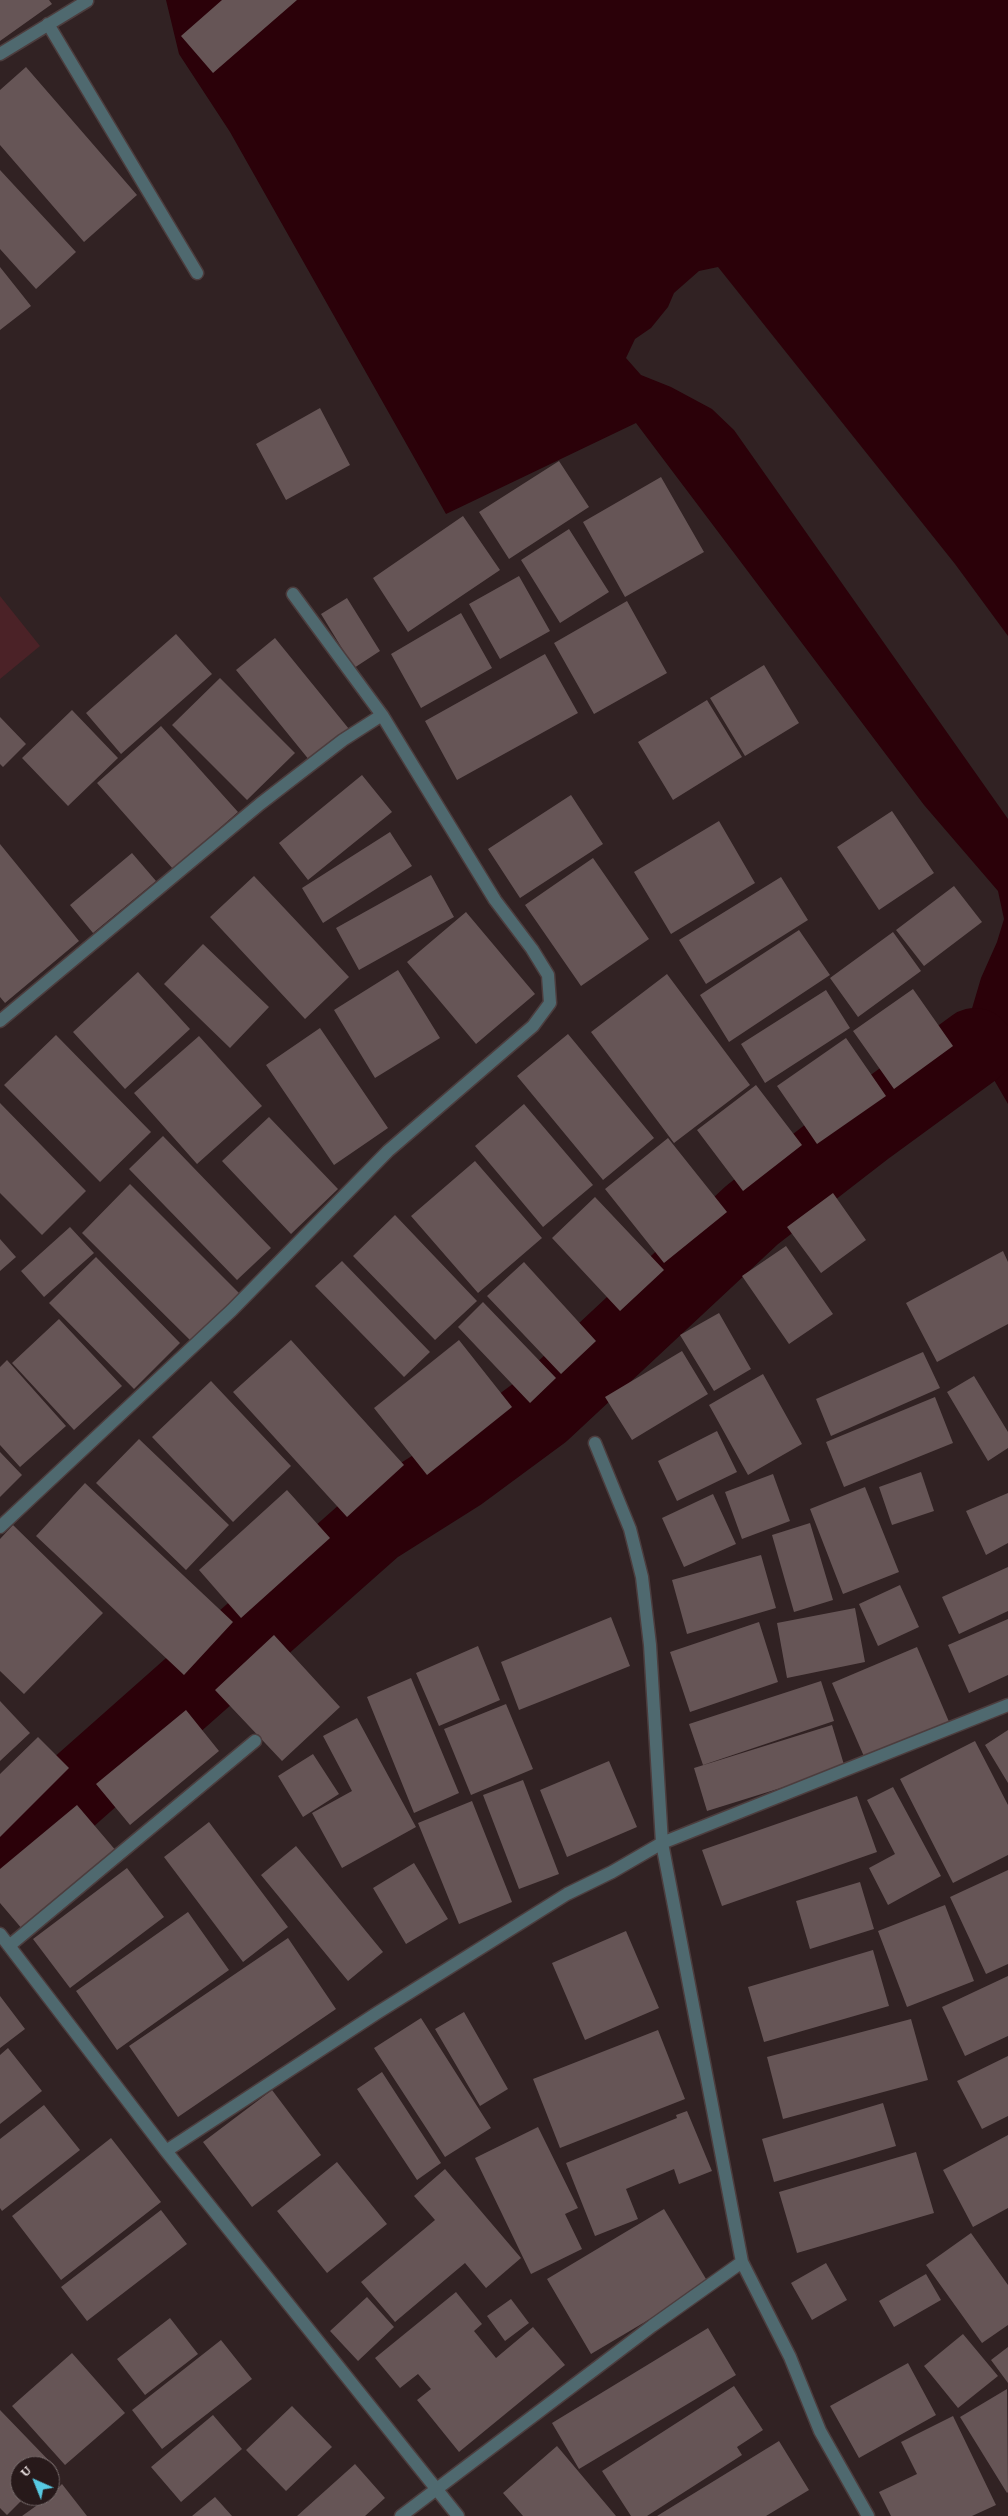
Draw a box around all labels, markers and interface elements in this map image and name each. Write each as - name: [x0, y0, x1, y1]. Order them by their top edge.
- north arrow: [10, 2456, 60, 2506]
- text: U: [16, 2462, 34, 2480]

